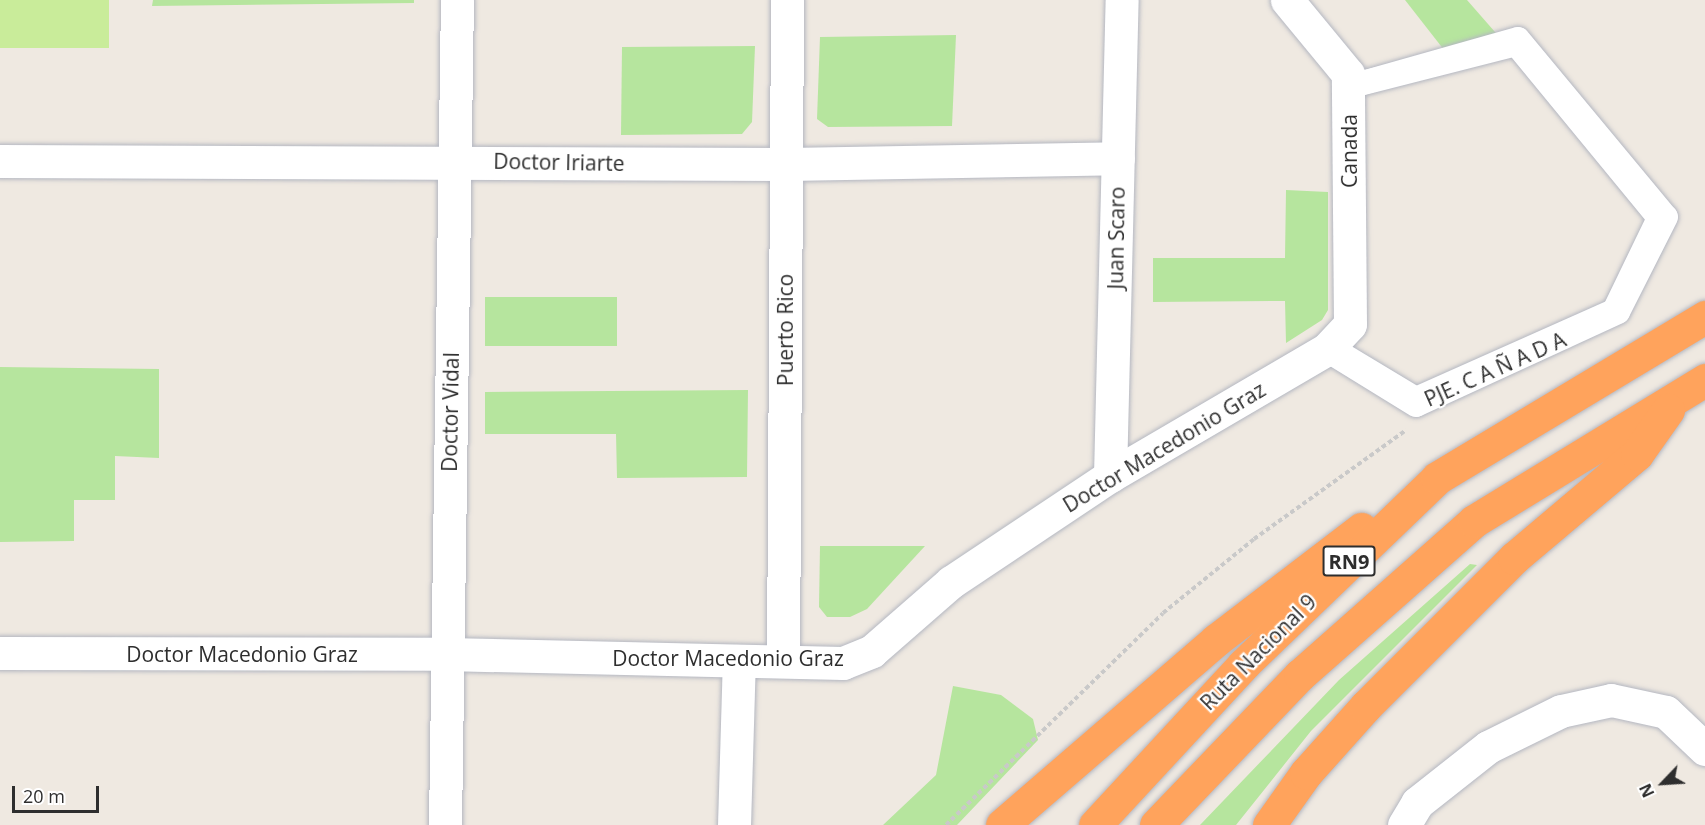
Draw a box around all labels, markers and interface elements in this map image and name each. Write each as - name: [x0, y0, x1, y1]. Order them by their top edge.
- street label: Canada: [1336, 114, 1362, 188]
- street label: Doctor Iriarte: [493, 148, 625, 176]
- street label: Juan Scaro: [1103, 186, 1129, 290]
- street label: Puerto Rico: [772, 274, 798, 386]
- street label: PJE. C A Ñ A D A: [1420, 327, 1570, 411]
- street label: Doctor Vidal: [436, 352, 464, 472]
- street label: Doctor Macedonio Graz: [1058, 377, 1270, 517]
- road number: RN9: [1322, 544, 1376, 578]
- street label: Ruta Nacional 9: [1195, 589, 1321, 715]
- street label: Doctor Macedonio Graz: [126, 641, 358, 667]
- street label: Doctor Macedonio Graz: [612, 645, 844, 671]
- north arrow: [1633, 753, 1693, 813]
- scale bar: [15, 774, 102, 812]
- text: N: [1634, 780, 1659, 801]
- text: 20 m: [23, 784, 65, 808]

